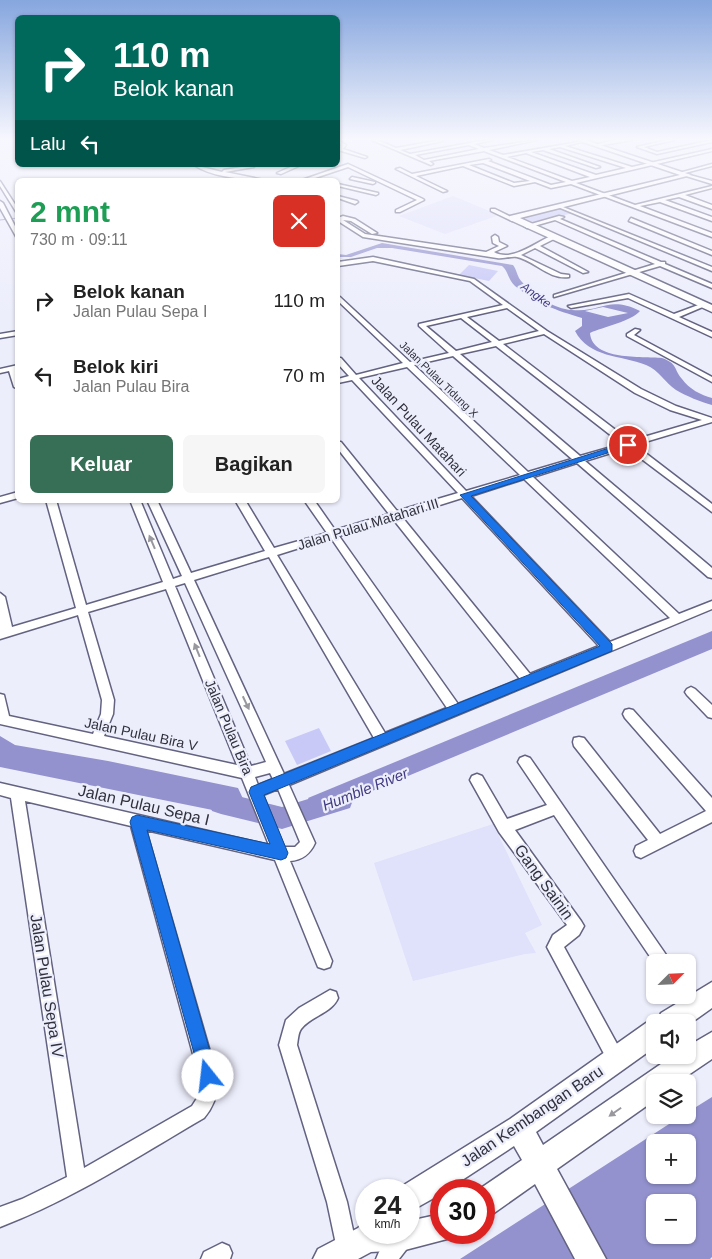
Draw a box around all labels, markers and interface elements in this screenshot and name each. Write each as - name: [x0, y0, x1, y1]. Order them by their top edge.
- icon: right: [30, 35, 95, 100]
- text: 110 m: [113, 35, 210, 74]
- text: Belok kanan: [113, 76, 234, 101]
- icon: left: [76, 130, 104, 158]
- text: Lalu: [30, 133, 66, 154]
- text: 2 mnt: [30, 195, 110, 228]
- button: close: [273, 195, 325, 247]
- text: 730 m · 09:11: [30, 231, 128, 248]
- water label: Angke: [517, 279, 554, 311]
- text: Belok kanan: [73, 281, 185, 302]
- icon: right: [30, 287, 58, 315]
- text: 110 m: [274, 290, 325, 311]
- text: Jalan Pulau Sepa I: [73, 303, 207, 320]
- street label: Jalan Pulau Tidung X: [397, 339, 481, 420]
- text: Belok kiri: [73, 356, 159, 377]
- icon: left: [30, 362, 58, 390]
- text: 70 m: [283, 365, 325, 386]
- street label: Jalan Pulau Matahari: [368, 372, 470, 480]
- text: Jalan Pulau Bira: [73, 378, 190, 395]
- pin: [607, 424, 649, 466]
- icon: arrive: [614, 431, 642, 459]
- button: Keluar: [30, 435, 173, 493]
- button: Bagikan: [183, 435, 325, 493]
- street label: Jalan Pulau Matahari III: [295, 495, 441, 553]
- one-way arrow: [148, 534, 155, 549]
- one-way arrow: [192, 642, 200, 657]
- street label: Jalan Pulau Bira: [202, 677, 256, 777]
- one-way arrow: [242, 696, 250, 710]
- street label: Jalan Pulau Bira V: [83, 714, 200, 754]
- water label: Humble River: [320, 764, 411, 814]
- street label: Jalan Pulau Sepa I: [77, 782, 211, 828]
- street label: Gang Sainin: [511, 841, 577, 923]
- street label: Jalan Pulau Sepa IV: [27, 913, 67, 1059]
- north arrow: [646, 954, 696, 1004]
- map controls: [646, 954, 696, 1244]
- button: sound: [646, 1014, 696, 1064]
- position arrow: [181, 1049, 233, 1101]
- street label: Jalan Kembangan Baru: [458, 1062, 606, 1170]
- button: layers: [646, 1074, 696, 1124]
- one-way arrow: [609, 1107, 622, 1117]
- button: +: [646, 1134, 696, 1184]
- speed limit sign: 30: [430, 1179, 495, 1244]
- text: 24: [374, 1191, 401, 1219]
- button: −: [646, 1194, 696, 1244]
- text: km/h: [374, 1217, 401, 1231]

